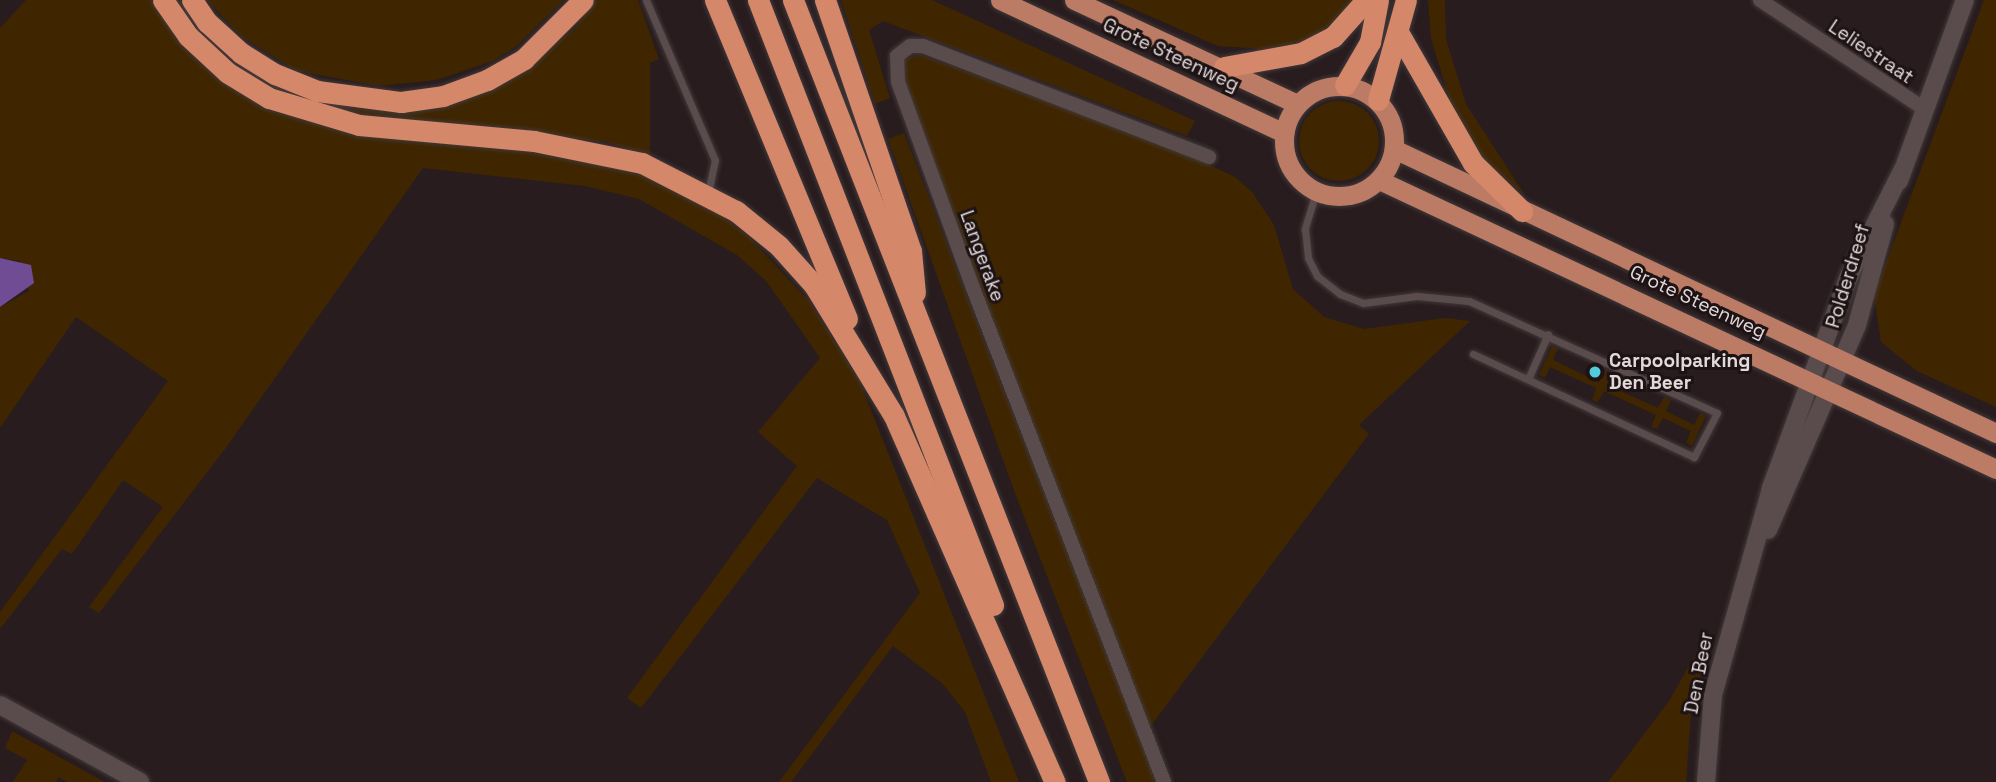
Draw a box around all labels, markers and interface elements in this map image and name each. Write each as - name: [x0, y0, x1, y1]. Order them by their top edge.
- street label: Grote Steenweg: [1099, 13, 1243, 97]
- street label: Leliestraat: [1824, 15, 1918, 89]
- street label: Langerake: [955, 207, 1009, 305]
- street label: Polderdreef: [1821, 221, 1875, 331]
- street label: Grote Steenweg: [1626, 260, 1770, 344]
- place label: Carpoolparking Den Beer: [1609, 350, 1750, 394]
- marker: Carpoolparking Den Beer: [1587, 364, 1603, 380]
- street label: Den Beer: [1680, 630, 1718, 716]

